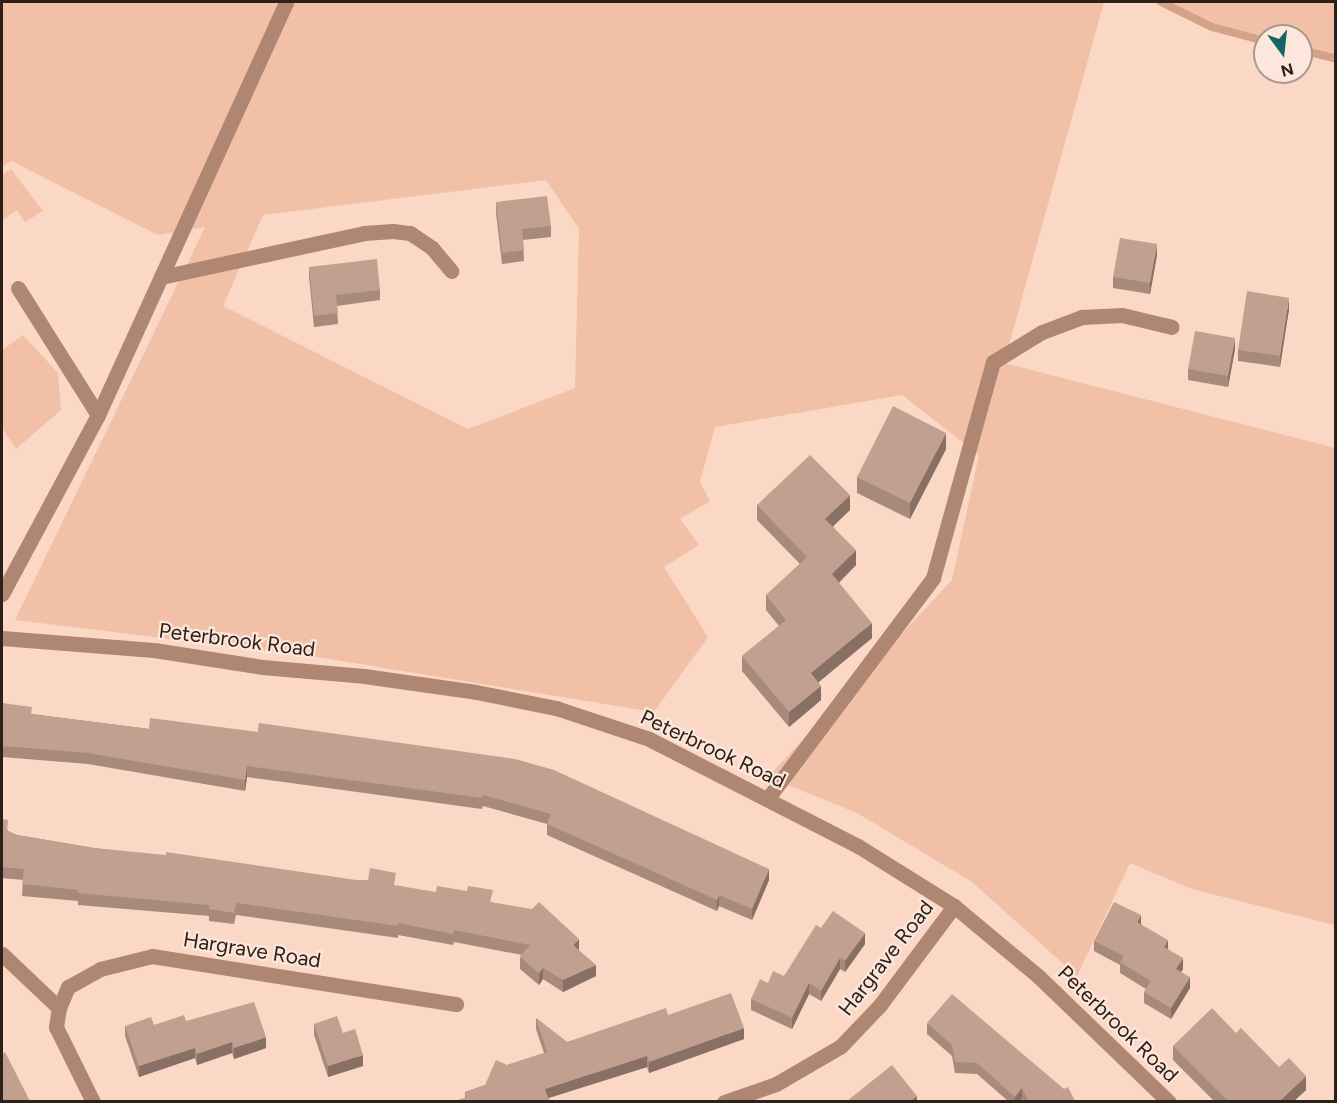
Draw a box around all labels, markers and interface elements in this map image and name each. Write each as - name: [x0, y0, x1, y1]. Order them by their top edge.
- north arrow: [1253, 24, 1313, 84]
- text: N: [1279, 59, 1296, 81]
- street label: Peterbrook Road: [157, 618, 317, 662]
- street label: Peterbrook Road: [636, 704, 790, 794]
- street label: Hargrave Road: [833, 895, 939, 1021]
- street label: Hargrave Road: [181, 927, 323, 973]
- street label: Peterbrook Road: [1053, 960, 1183, 1088]

